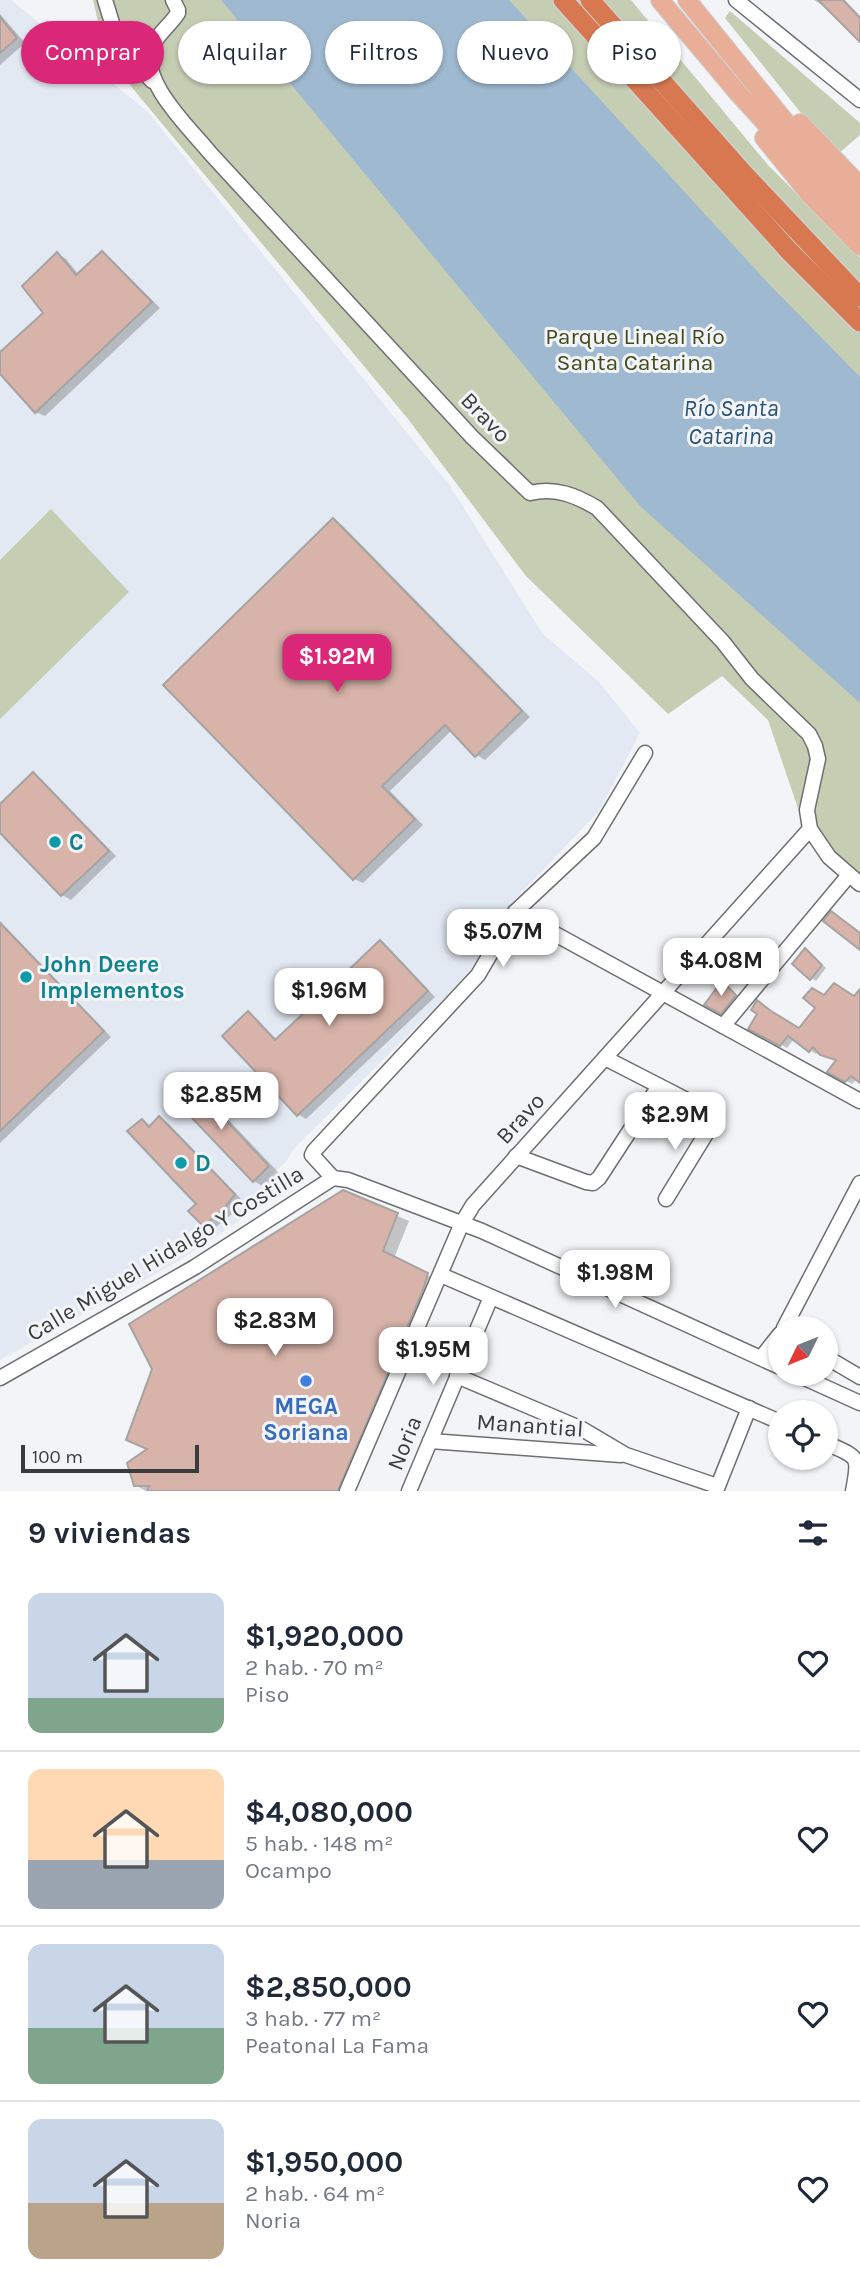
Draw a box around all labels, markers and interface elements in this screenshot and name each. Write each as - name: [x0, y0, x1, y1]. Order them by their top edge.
- chip: Comprar: [21, 21, 164, 84]
- chip: Alquilar: [178, 21, 311, 84]
- chip: Filtros: [325, 21, 443, 84]
- chip: Nuevo: [457, 21, 573, 84]
- chip: Piso: [587, 21, 681, 84]
- park label: Parque Lineal Río Santa Catarina: [545, 323, 725, 376]
- street label: Bravo: [455, 387, 516, 448]
- water label: Río Santa Catarina: [683, 394, 779, 450]
- pin: $1.92M: [280, 634, 394, 694]
- text: $1.92M: [298, 643, 376, 670]
- place label: C: [69, 829, 84, 856]
- marker: C: [47, 834, 63, 850]
- pin: $5.07M: [446, 909, 560, 969]
- text: $5.07M: [463, 918, 543, 945]
- pin: $4.08M: [664, 939, 778, 998]
- text: $4.08M: [679, 947, 763, 974]
- place label: John Deere Implementos: [40, 951, 185, 1004]
- pin: $1.96M: [272, 968, 386, 1028]
- marker: John Deere Implementos: [18, 969, 34, 985]
- text: $1.96M: [290, 977, 368, 1004]
- pin: $2.85M: [164, 1072, 278, 1132]
- text: $2.85M: [179, 1081, 263, 1108]
- street label: Bravo: [490, 1087, 550, 1149]
- pin: $2.9M: [626, 1092, 724, 1152]
- text: $2.9M: [641, 1101, 709, 1128]
- place label: D: [195, 1150, 211, 1177]
- marker: D: [173, 1155, 189, 1171]
- street label: Calle Miguel Hidalgo Y Costilla: [22, 1160, 308, 1347]
- pin: $1.98M: [558, 1250, 672, 1310]
- text: $1.98M: [576, 1259, 654, 1286]
- pin: $2.83M: [218, 1298, 332, 1358]
- text: $2.83M: [233, 1307, 317, 1334]
- north arrow: [768, 1316, 838, 1386]
- map controls: [768, 1316, 838, 1470]
- pin: $1.95M: [376, 1328, 490, 1387]
- text: $1.95M: [395, 1336, 471, 1363]
- marker: MEGA Soriana: [298, 1373, 314, 1389]
- place label: MEGA Soriana: [263, 1393, 349, 1446]
- button: locate: [768, 1400, 838, 1470]
- street label: Manantial: [476, 1408, 584, 1443]
- street label: Noria: [381, 1412, 427, 1474]
- scale bar: [21, 1442, 200, 1474]
- text: 100 m: [32, 1446, 83, 1468]
- icon: filters: [794, 1514, 832, 1552]
- text: 9 viviendas: [28, 1515, 191, 1551]
- text: $1,920,000: [245, 1618, 404, 1654]
- icon: home: [84, 1621, 168, 1705]
- icon: heart: [794, 1644, 832, 1682]
- text: 2 hab. · 70 m²: [245, 1654, 384, 1681]
- text: Piso: [245, 1681, 289, 1708]
- text: $4,080,000: [245, 1794, 413, 1830]
- icon: home: [84, 1797, 168, 1881]
- icon: heart: [794, 1820, 832, 1858]
- text: 5 hab. · 148 m²: [245, 1830, 394, 1857]
- text: Ocampo: [245, 1857, 332, 1884]
- text: $2,850,000: [245, 1969, 412, 2005]
- icon: home: [84, 1972, 168, 2056]
- icon: heart: [794, 1995, 832, 2033]
- text: 3 hab. · 77 m²: [245, 2005, 381, 2032]
- text: Peatonal La Fama: [245, 2032, 429, 2059]
- text: $1,950,000: [245, 2144, 403, 2180]
- icon: home: [84, 2147, 168, 2231]
- icon: heart: [794, 2170, 832, 2208]
- text: 2 hab. · 64 m²: [245, 2180, 385, 2207]
- text: Noria: [245, 2207, 301, 2234]

